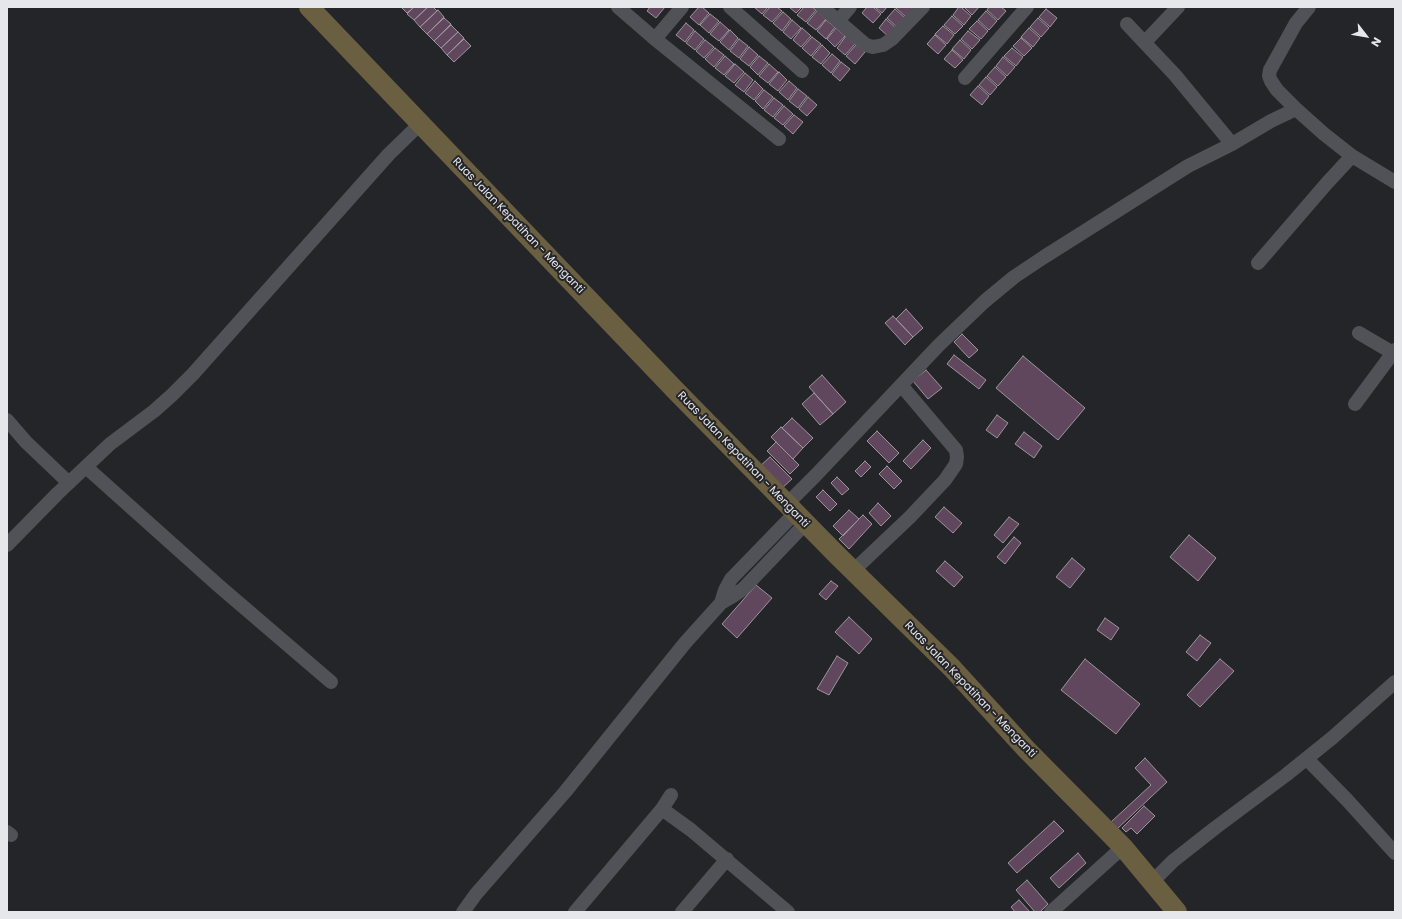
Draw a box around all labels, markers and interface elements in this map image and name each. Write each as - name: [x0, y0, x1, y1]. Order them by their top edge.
- north arrow: [1346, 16, 1386, 56]
- text: N: [1367, 35, 1385, 50]
- street label: Ruas Jalan Kepatihan - Menganti: [449, 155, 587, 297]
- street label: Ruas Jalan Kepatihan - Menganti: [674, 389, 812, 531]
- street label: Ruas Jalan Kepatihan - Menganti: [901, 619, 1039, 761]

